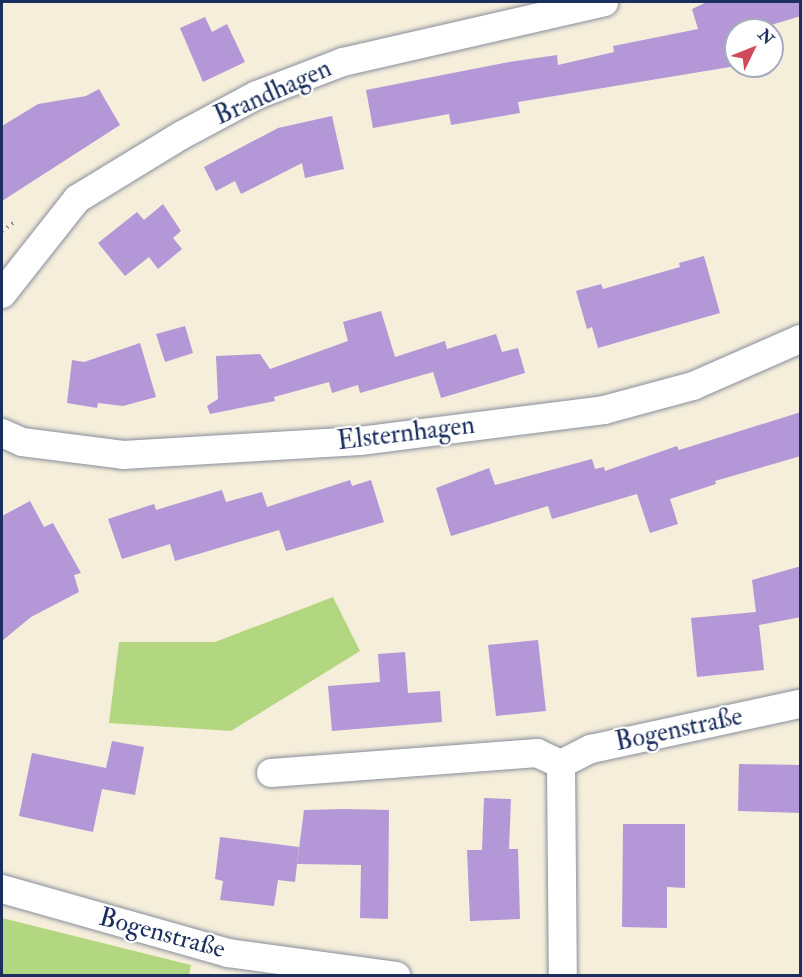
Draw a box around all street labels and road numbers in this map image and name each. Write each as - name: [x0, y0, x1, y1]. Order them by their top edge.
- street label: Brandhagen: [210, 53, 336, 133]
- street label: Elsternhagen: [336, 410, 476, 458]
- street label: Bogenstraße: [613, 701, 745, 759]
- street label: Bogenstraße: [96, 902, 228, 966]

